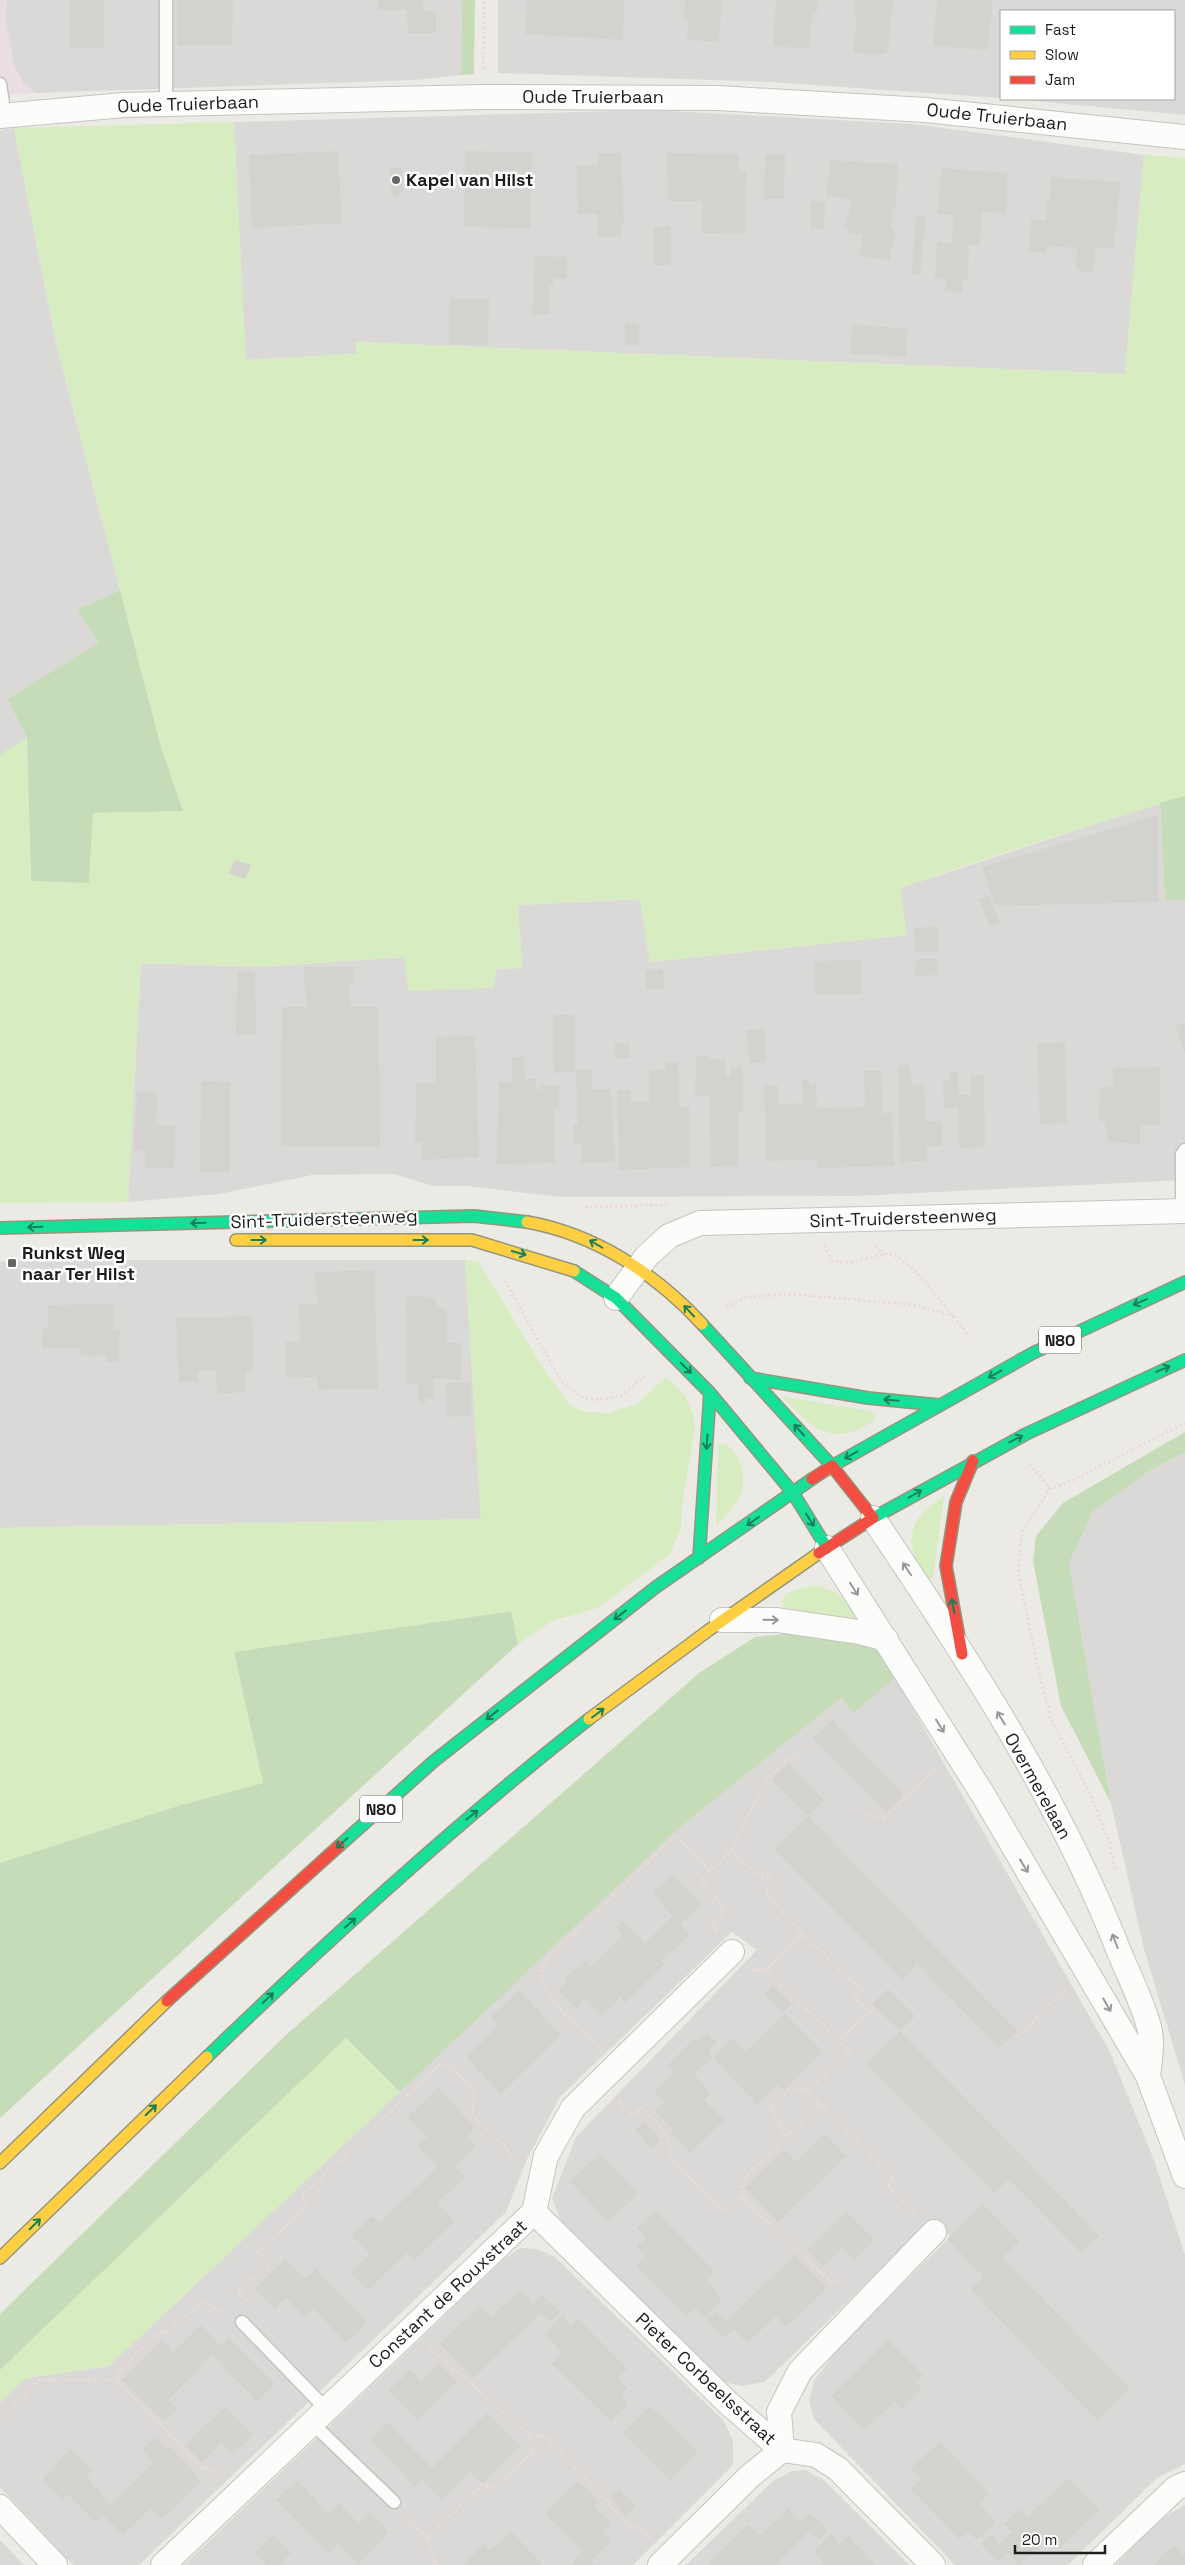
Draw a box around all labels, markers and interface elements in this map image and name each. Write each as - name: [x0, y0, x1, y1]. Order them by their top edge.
- legend: [1000, 10, 1175, 100]
- text: Fast: [1045, 20, 1076, 39]
- text: Slow: [1045, 45, 1079, 64]
- text: Jam: [1045, 70, 1075, 89]
- street label: Oude Truierbaan: [522, 85, 664, 108]
- street label: Oude Truierbaan: [117, 90, 259, 117]
- street label: Oude Truierbaan: [925, 98, 1069, 135]
- place label: Kapel van Hilst: [406, 168, 533, 191]
- marker: Kapel van Hilst: [390, 174, 402, 186]
- street label: Sint-Truidersteenweg: [809, 1203, 997, 1232]
- street label: Sint-Truidersteenweg: [230, 1204, 418, 1233]
- one-way arrow: [190, 1218, 206, 1228]
- one-way arrow: [27, 1222, 44, 1232]
- one-way arrow: [250, 1235, 266, 1245]
- one-way arrow: [412, 1235, 429, 1245]
- one-way arrow: [589, 1239, 603, 1249]
- place label: Runkst Weg naar Ter Hilst: [22, 1241, 135, 1285]
- one-way arrow: [510, 1249, 526, 1259]
- marker: Runkst Weg naar Ter Hilst: [6, 1257, 18, 1269]
- one-way arrow: [1133, 1297, 1148, 1307]
- one-way arrow: [683, 1304, 695, 1317]
- road number: N80: [1039, 1326, 1081, 1354]
- one-way arrow: [680, 1362, 692, 1374]
- one-way arrow: [1155, 1364, 1170, 1374]
- one-way arrow: [987, 1369, 1002, 1379]
- one-way arrow: [883, 1396, 899, 1405]
- one-way arrow: [793, 1424, 805, 1437]
- one-way arrow: [703, 1433, 712, 1449]
- one-way arrow: [1009, 1434, 1024, 1444]
- one-way arrow: [845, 1451, 859, 1461]
- one-way arrow: [908, 1489, 923, 1499]
- one-way arrow: [805, 1513, 815, 1527]
- one-way arrow: [746, 1516, 760, 1526]
- one-way arrow: [902, 1562, 912, 1576]
- one-way arrow: [849, 1581, 859, 1595]
- one-way arrow: [948, 1598, 957, 1614]
- one-way arrow: [614, 1609, 627, 1620]
- one-way arrow: [762, 1615, 779, 1625]
- one-way arrow: [591, 1707, 604, 1718]
- one-way arrow: [486, 1710, 499, 1721]
- one-way arrow: [995, 1711, 1005, 1725]
- one-way arrow: [936, 1719, 946, 1733]
- street label: Overmerelaan: [1000, 1728, 1077, 1843]
- road number: N80: [360, 1796, 402, 1822]
- one-way arrow: [465, 1809, 478, 1820]
- one-way arrow: [336, 1838, 349, 1849]
- one-way arrow: [1019, 1858, 1029, 1872]
- one-way arrow: [344, 1917, 357, 1929]
- one-way arrow: [1110, 1934, 1119, 1949]
- one-way arrow: [262, 1992, 275, 2004]
- one-way arrow: [1103, 1998, 1113, 2012]
- one-way arrow: [145, 2104, 157, 2116]
- street label: Constant de Rouxstraat: [364, 2214, 532, 2373]
- one-way arrow: [29, 2218, 41, 2230]
- street label: Pieter Corbeelsstraat: [631, 2307, 782, 2450]
- scale bar: [1015, 2522, 1105, 2554]
- text: 20 m: [1022, 2530, 1057, 2549]

